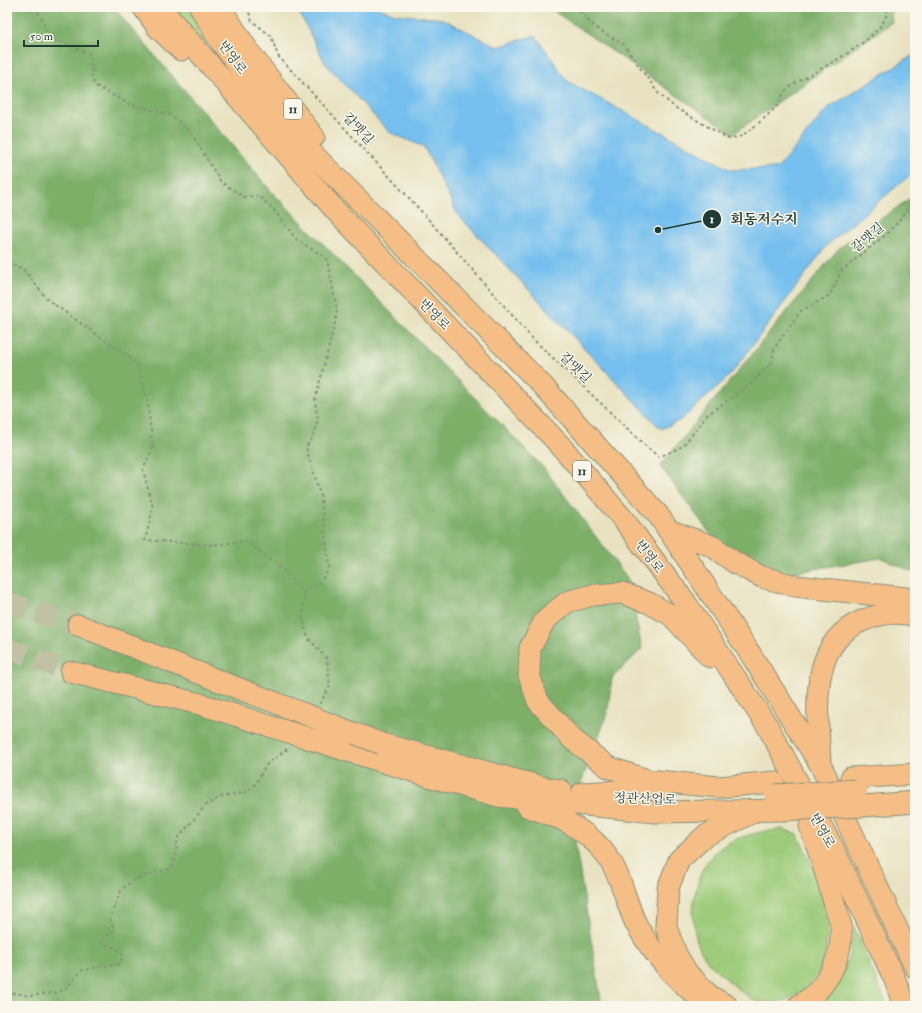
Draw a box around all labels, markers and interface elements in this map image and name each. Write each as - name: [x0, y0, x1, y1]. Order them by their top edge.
- scale bar: [24, 22, 98, 48]
- text: 50 m: [30, 29, 54, 44]
- street label: 번영로: [215, 38, 250, 78]
- road number: 11: [284, 99, 302, 119]
- street label: 갈맷길: [340, 109, 377, 148]
- callout: 회동저수지: [702, 206, 806, 232]
- text: 회동저수지: [730, 211, 798, 228]
- text: 1: [710, 212, 714, 227]
- street label: 갈맷길: [848, 220, 887, 256]
- street label: 번영로: [415, 296, 453, 334]
- street label: 갈맷길: [556, 349, 594, 387]
- road number: 11: [573, 461, 591, 481]
- street label: 번영로: [631, 537, 667, 577]
- street label: 정관산업로: [613, 790, 677, 808]
- street label: 번영로: [806, 810, 838, 851]

